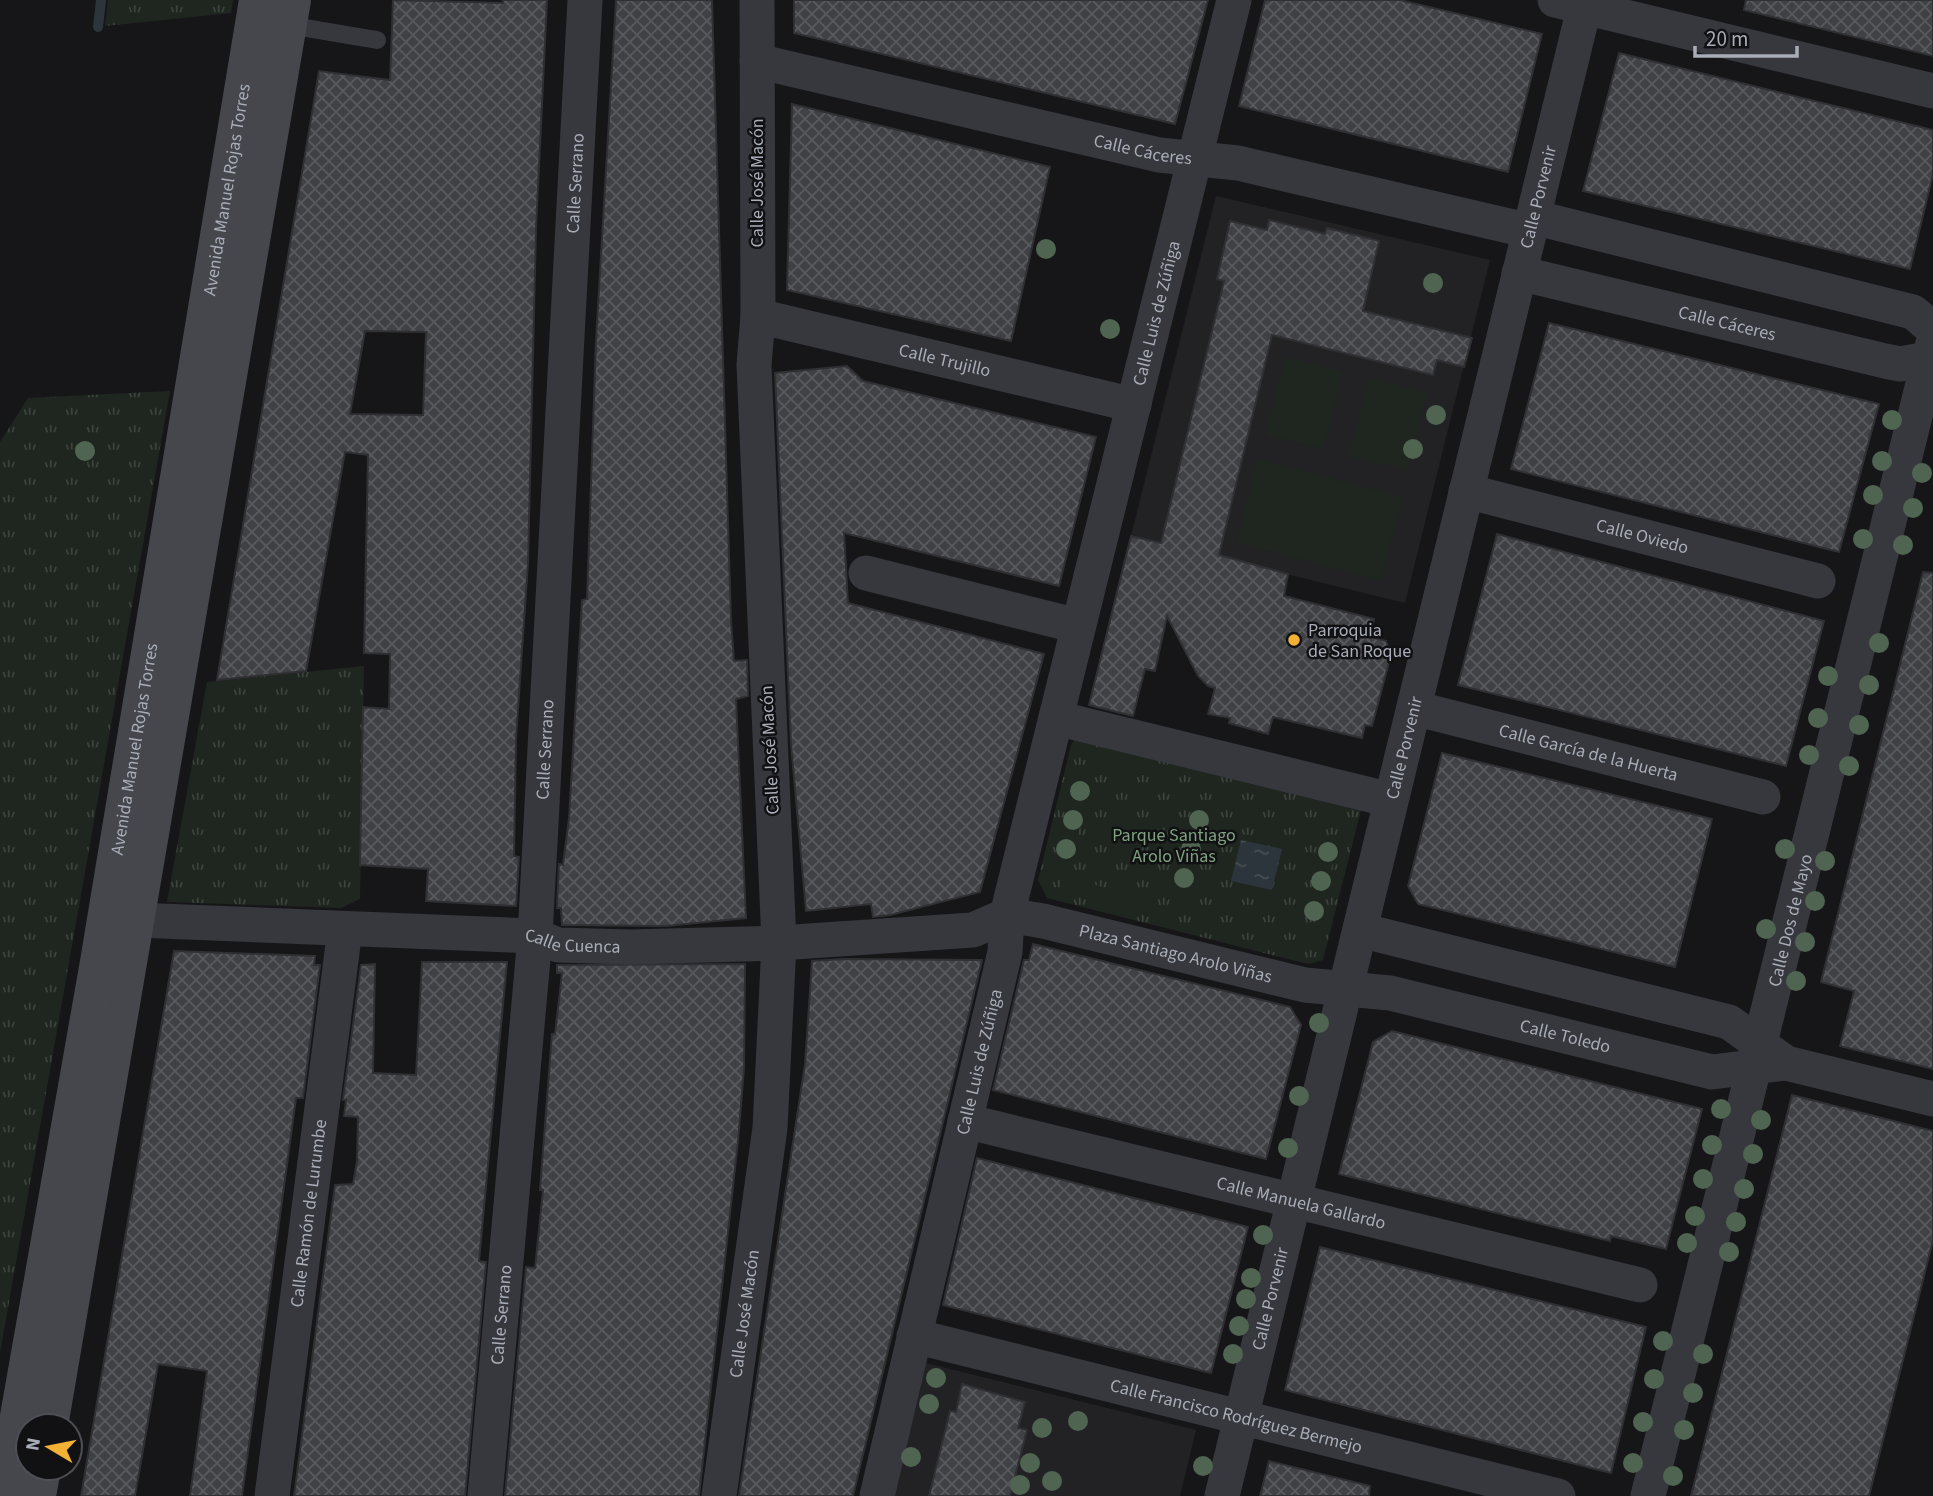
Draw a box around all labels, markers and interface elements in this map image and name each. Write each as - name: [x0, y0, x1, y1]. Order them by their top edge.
- scale bar: [1695, 14, 1797, 58]
- text: 20 m: [1706, 24, 1748, 54]
- street label: Avenida Manuel Rojas Torres: [197, 82, 256, 298]
- street label: Calle José Macón: [745, 118, 770, 248]
- street label: Calle Cáceres: [1091, 128, 1193, 171]
- street label: Calle Serrano: [560, 132, 590, 234]
- street label: Calle Porvenir: [1514, 142, 1563, 251]
- street label: Calle Luis de Zúñiga: [1126, 238, 1186, 388]
- street label: Calle Cáceres: [1676, 299, 1779, 347]
- street label: Calle Trujillo: [896, 337, 993, 383]
- street label: Calle Oviedo: [1593, 512, 1691, 560]
- place label: Parroquia de San Roque: [1308, 618, 1411, 664]
- marker: Parroquia de San Roque: [1286, 632, 1302, 648]
- street label: Avenida Manuel Rojas Torres: [104, 641, 164, 857]
- street label: Calle José Macón: [754, 685, 786, 815]
- street label: Calle Porvenir: [1379, 693, 1429, 802]
- street label: Calle Serrano: [530, 699, 560, 800]
- street label: Calle García de la Huerta: [1496, 718, 1681, 787]
- park label: Parque Santiago Arolo Viñas: [1112, 823, 1236, 869]
- street label: Calle Dos de Mayo: [1762, 851, 1819, 989]
- street label: Plaza Santiago Arolo Viñas: [1076, 918, 1275, 989]
- street label: Calle Cuenca: [525, 923, 621, 959]
- street label: Calle Luis de Zúñiga: [950, 987, 1008, 1137]
- street label: Calle Toledo: [1517, 1013, 1613, 1059]
- street label: Calle Ramón de Lurumbe: [284, 1118, 333, 1309]
- street label: Calle Manuela Gallardo: [1214, 1170, 1388, 1235]
- street label: Calle Porvenir: [1245, 1244, 1295, 1353]
- street label: Calle José Macón: [723, 1248, 766, 1379]
- street label: Calle Serrano: [484, 1264, 518, 1366]
- street label: Calle Francisco Rodríguez Bermejo: [1107, 1373, 1365, 1459]
- north arrow: [14, 1412, 84, 1482]
- text: N: [19, 1436, 48, 1453]

